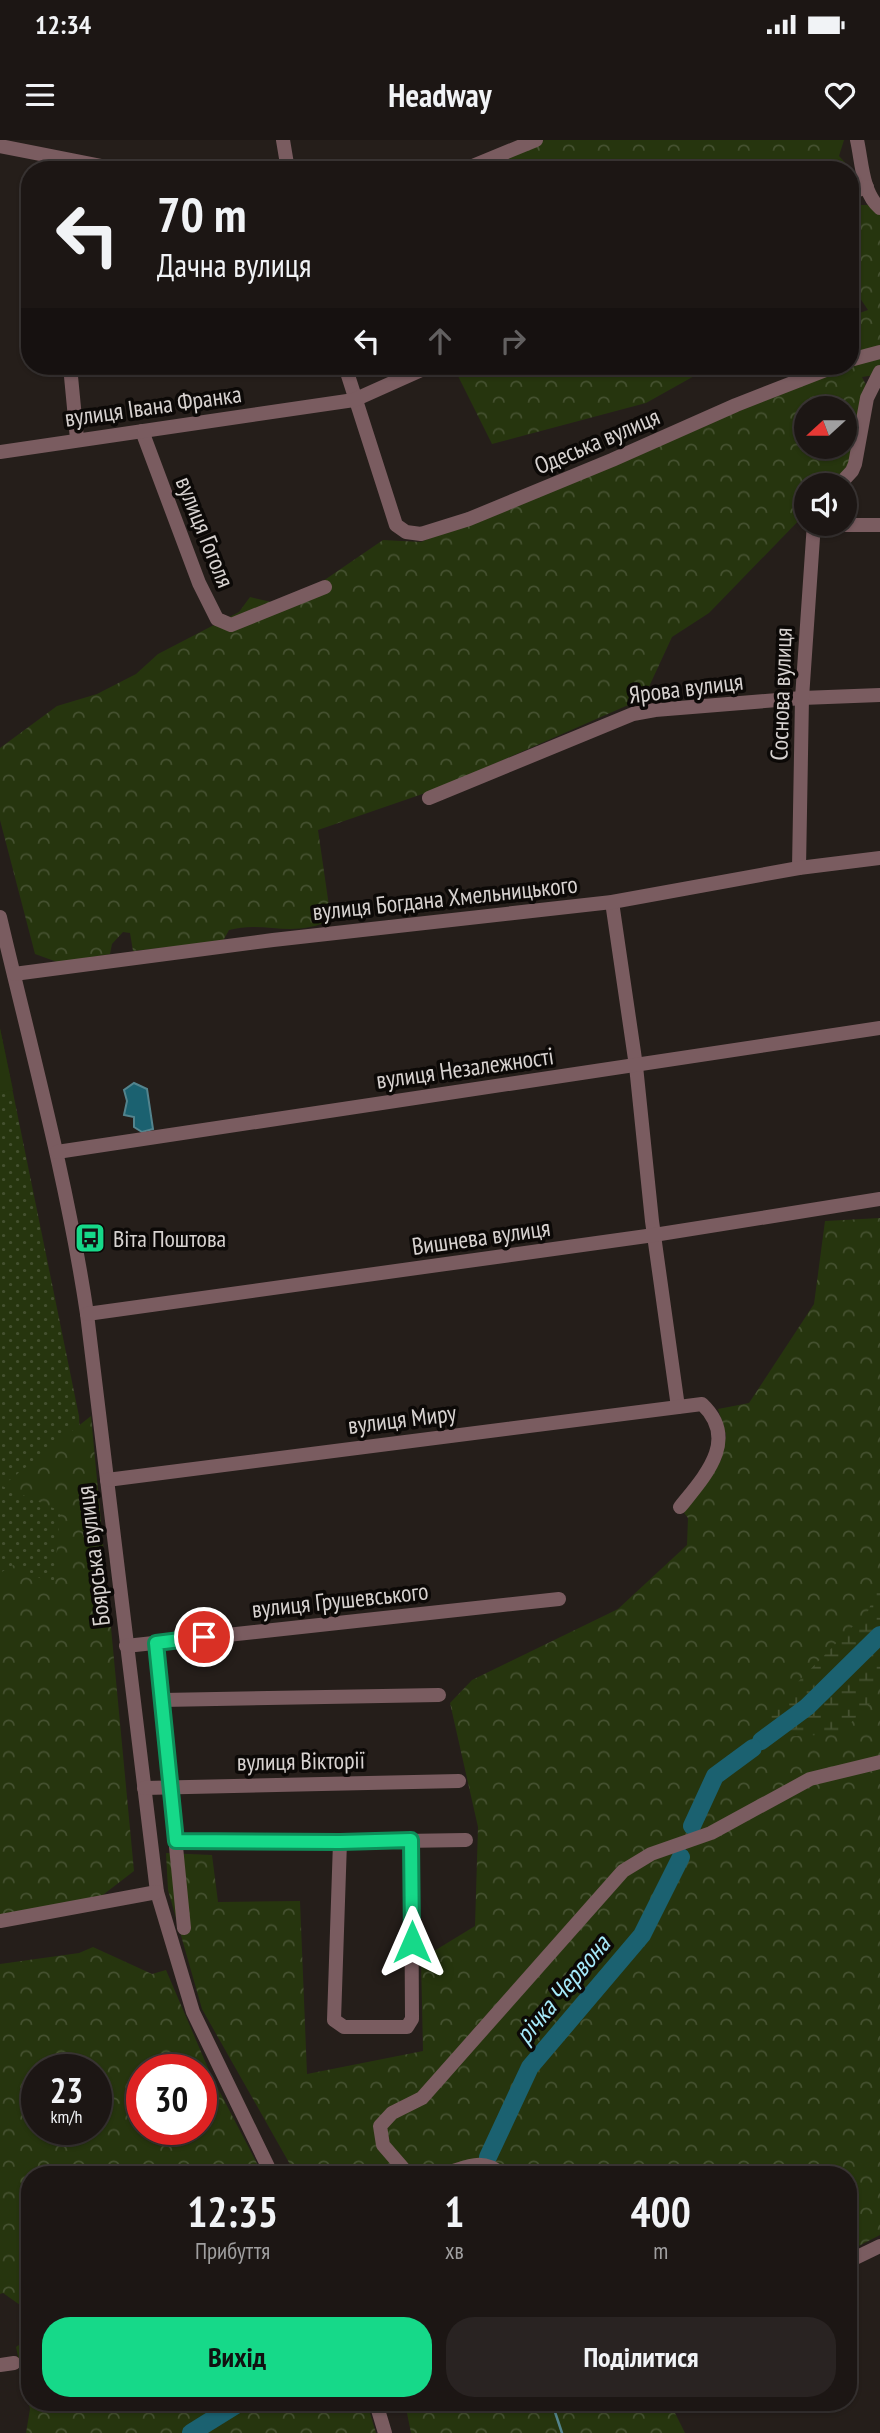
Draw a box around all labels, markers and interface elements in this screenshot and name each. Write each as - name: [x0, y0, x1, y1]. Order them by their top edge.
- text: 12:34: [35, 8, 91, 41]
- text: Headway: [388, 74, 492, 116]
- icon: menu: [21, 76, 59, 114]
- icon: heart: [821, 76, 859, 114]
- text: 70 m: [157, 182, 246, 246]
- icon: left: [42, 189, 133, 280]
- text: Дачна вулиця: [157, 244, 311, 286]
- icon: left: [348, 322, 386, 360]
- icon: ahead: [421, 322, 459, 360]
- icon: right: [494, 322, 532, 360]
- street label: вулиця Івана Франка: [63, 378, 243, 434]
- north arrow: [794, 396, 858, 458]
- map controls: [794, 396, 857, 536]
- street label: Одеська вулиця: [530, 401, 664, 481]
- street label: вулиця Гоголя: [169, 472, 241, 592]
- button: sound: [794, 473, 857, 536]
- street label: Соснова вулиця: [763, 627, 799, 761]
- street label: Ярова вулиця: [627, 666, 745, 710]
- street label: вулиця Богдана Хмельницького: [311, 869, 579, 927]
- street label: вулиця Незалежності: [374, 1040, 556, 1096]
- street label: Вишнева вулиця: [410, 1212, 552, 1262]
- bus stop icon: Віта Поштова: [73, 1221, 107, 1255]
- place label: Віта Поштова: [113, 1223, 226, 1254]
- street label: вулиця Миру: [346, 1397, 458, 1441]
- street label: Боярська вулиця: [69, 1484, 117, 1628]
- street label: вулиця Грушевського: [250, 1575, 430, 1625]
- pin: [174, 1607, 234, 1667]
- icon: arrive: [185, 1618, 223, 1656]
- street label: вулиця Вікторії: [237, 1744, 366, 1778]
- position arrow: [375, 1905, 449, 1979]
- water label: річка Червона: [507, 1927, 618, 2050]
- speed limit sign: 30: [126, 2054, 217, 2145]
- text: 23: [50, 2067, 83, 2113]
- text: km/h: [51, 2105, 82, 2128]
- text: 12:35: [187, 2184, 278, 2239]
- text: 1: [444, 2184, 464, 2239]
- text: 400: [631, 2184, 691, 2239]
- text: Прибуття: [195, 2236, 270, 2265]
- text: хв: [445, 2236, 464, 2265]
- text: m: [653, 2236, 668, 2265]
- button: Вихід: [42, 2317, 432, 2397]
- button: Поділитися: [446, 2317, 836, 2397]

